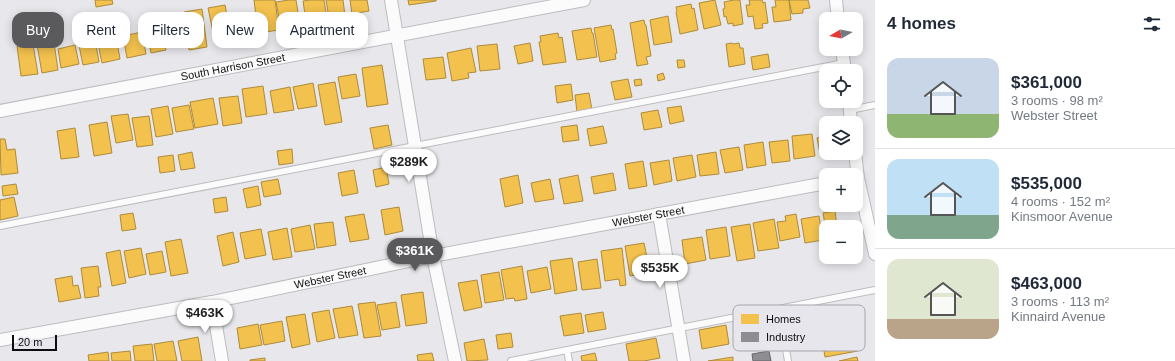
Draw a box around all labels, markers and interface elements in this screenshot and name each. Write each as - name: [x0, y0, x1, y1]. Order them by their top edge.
- chip: Buy: [12, 12, 64, 48]
- chip: Rent: [72, 12, 130, 48]
- chip: Filters: [138, 12, 204, 48]
- chip: New: [212, 12, 268, 48]
- chip: Apartment: [276, 12, 368, 48]
- north arrow: [819, 12, 863, 56]
- map controls: [819, 12, 863, 264]
- icon: filters: [1141, 13, 1163, 35]
- text: 4 homes: [887, 14, 956, 33]
- street label: South Harrison Street: [180, 51, 286, 83]
- button: locate: [819, 64, 863, 108]
- text: $361,000: [1011, 73, 1082, 92]
- icon: home: [919, 74, 967, 122]
- text: 3 rooms · 98 m²: [1011, 93, 1103, 108]
- text: Webster Street: [1011, 108, 1097, 123]
- button: layers: [819, 116, 863, 160]
- pin: $289K: [381, 149, 437, 183]
- text: $289K: [390, 154, 428, 169]
- button: +: [819, 168, 863, 212]
- text: $535,000: [1011, 174, 1082, 193]
- icon: home: [919, 175, 967, 223]
- text: 4 rooms · 152 m²: [1011, 194, 1110, 209]
- street label: Webster Street: [611, 203, 685, 229]
- text: Kinsmoor Avenue: [1011, 209, 1113, 224]
- button: −: [819, 220, 863, 264]
- pin: $361K: [387, 238, 443, 272]
- text: $361K: [396, 243, 434, 258]
- pin: $535K: [632, 255, 688, 289]
- text: $535K: [641, 260, 679, 275]
- street label: Webster Street: [293, 264, 367, 291]
- text: $463,000: [1011, 274, 1082, 293]
- icon: home: [919, 275, 967, 323]
- text: 3 rooms · 113 m²: [1011, 294, 1109, 309]
- pin: $463K: [177, 300, 233, 334]
- text: $463K: [186, 305, 224, 320]
- legend: [733, 305, 865, 351]
- text: Kinnaird Avenue: [1011, 309, 1105, 324]
- text: Homes: [766, 313, 801, 325]
- text: Industry: [766, 331, 806, 343]
- scale bar: [12, 333, 57, 352]
- text: 20 m: [18, 336, 42, 348]

